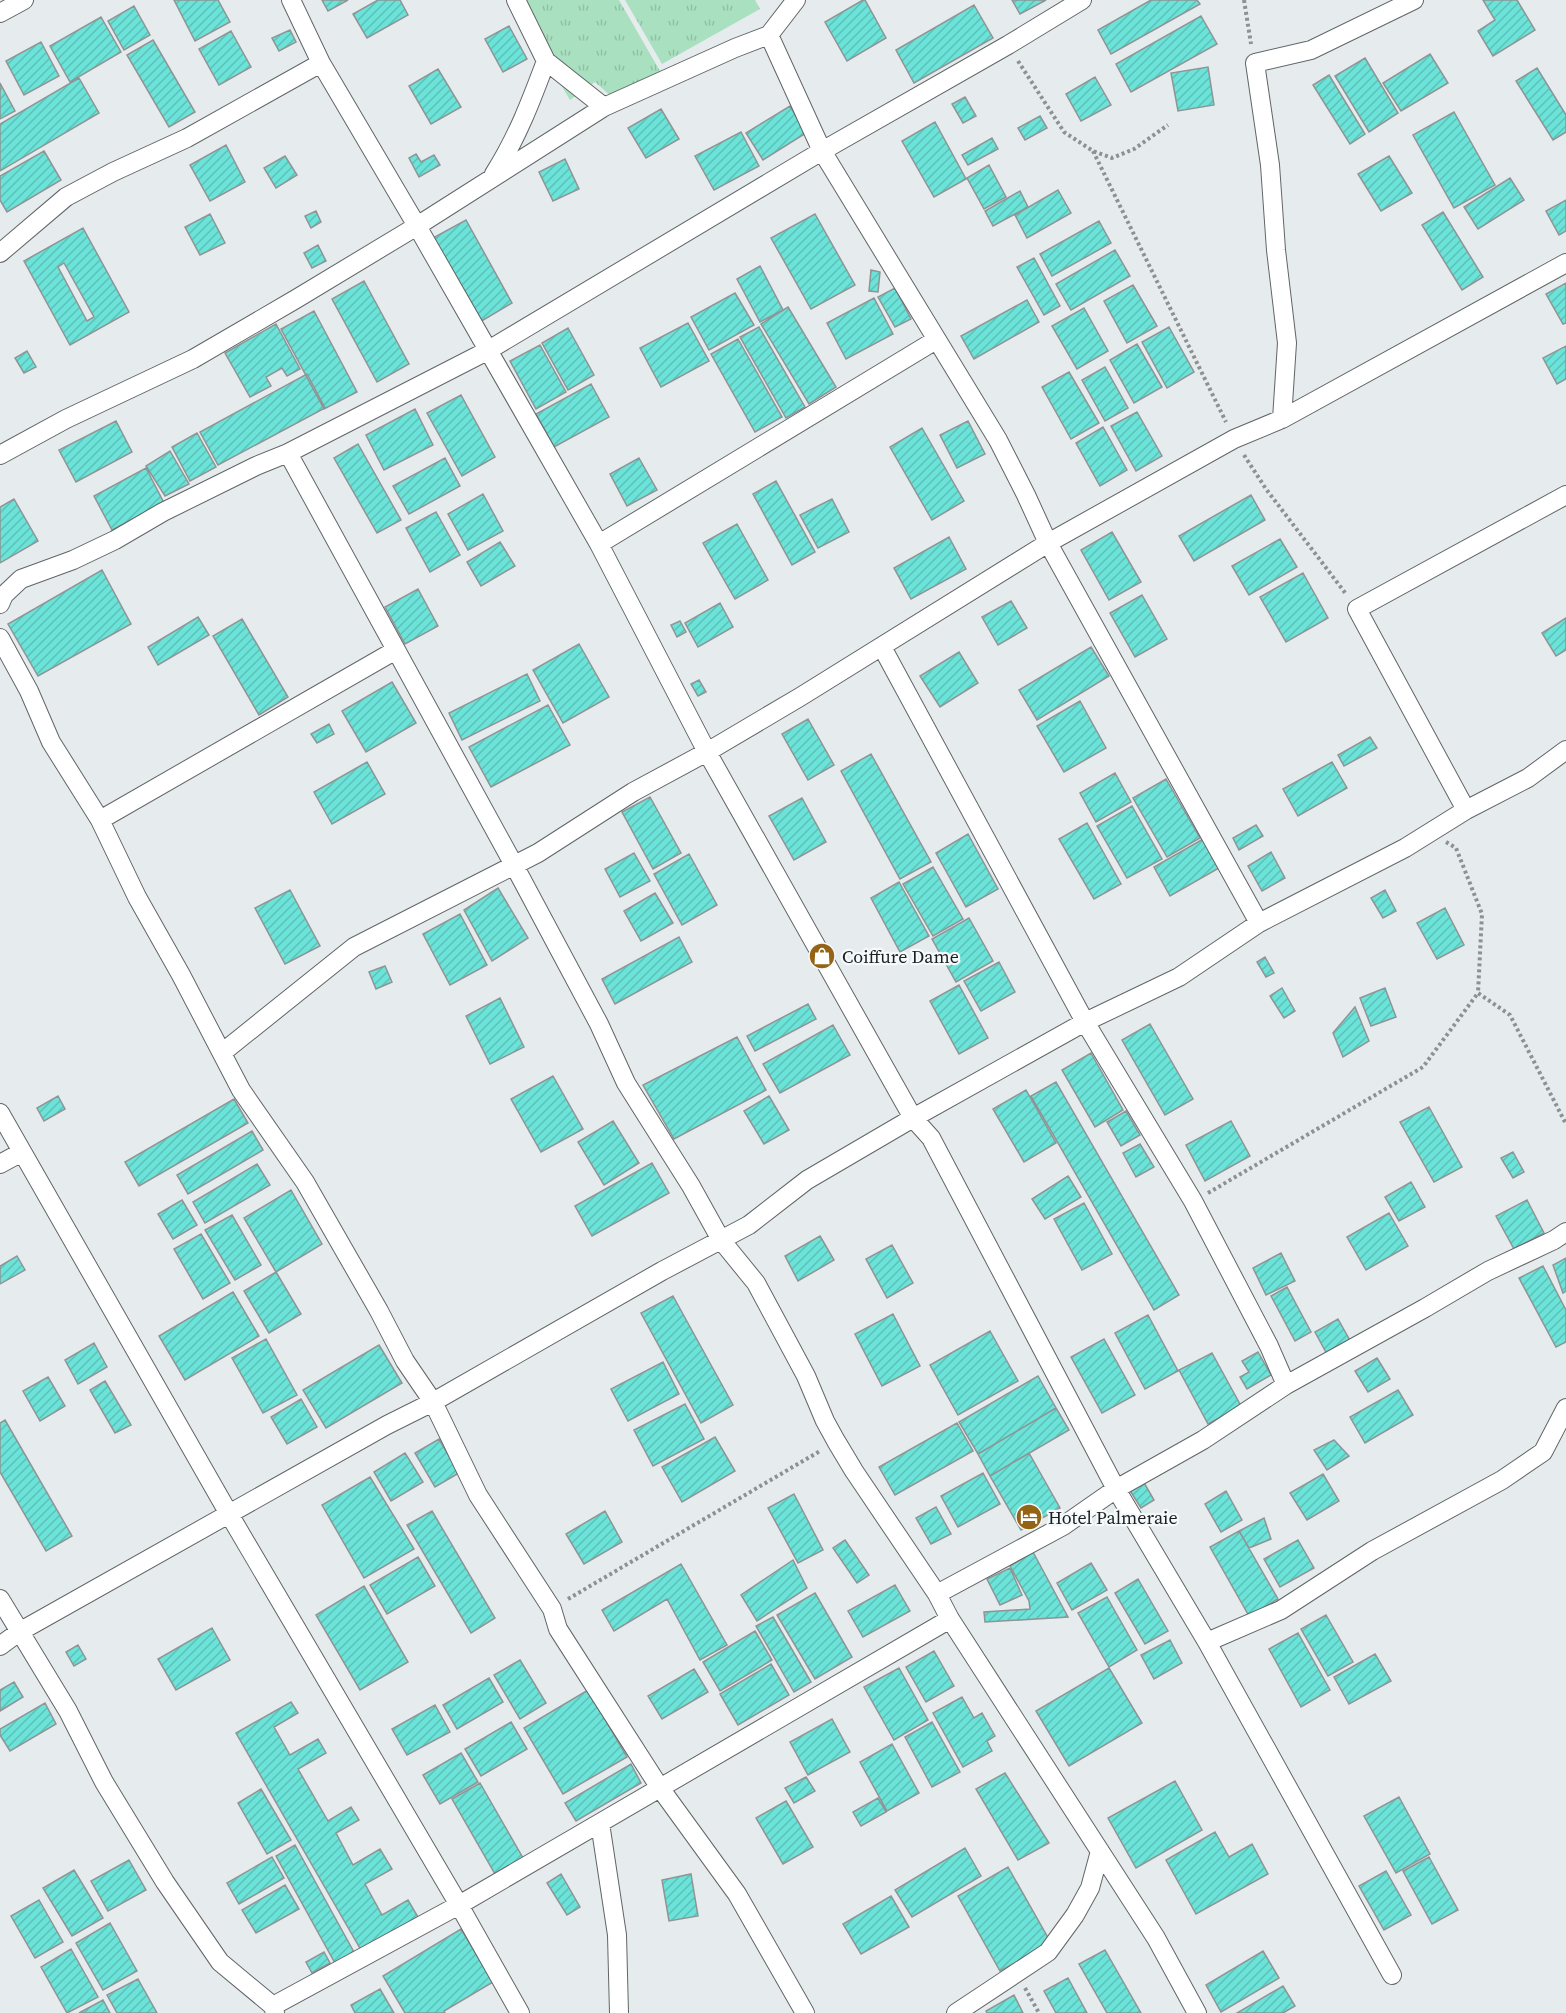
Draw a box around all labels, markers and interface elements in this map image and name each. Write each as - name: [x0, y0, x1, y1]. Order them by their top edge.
- shop icon: Coiffure Dame: [807, 941, 837, 971]
- place label: Coiffure Dame: [842, 944, 959, 969]
- hotel icon: Hotel Palmeraie: [1014, 1502, 1044, 1532]
- place label: Hotel Palmeraie: [1048, 1505, 1178, 1530]

